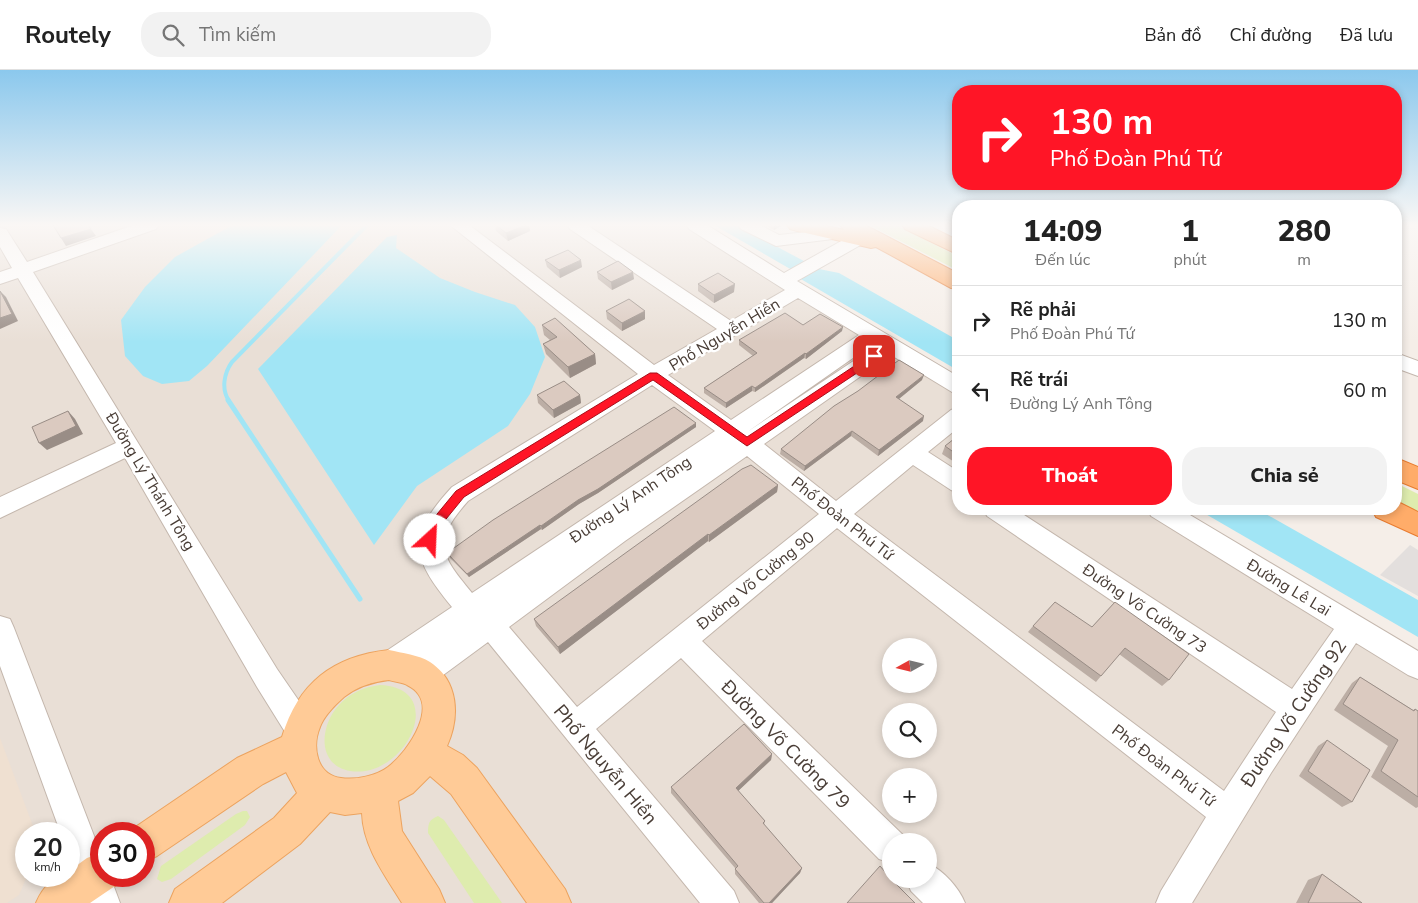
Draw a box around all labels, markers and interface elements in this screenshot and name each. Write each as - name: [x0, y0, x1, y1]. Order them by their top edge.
- search box: [141, 12, 491, 57]
- text: Routely: [25, 19, 111, 51]
- icon: search: [159, 21, 187, 49]
- text: Tìm kiếm: [199, 22, 276, 48]
- text: Bản đồ: [1144, 23, 1201, 47]
- text: Chỉ đường: [1229, 23, 1312, 47]
- text: Đã lưu: [1340, 23, 1393, 47]
- text: 130 m: [1050, 99, 1153, 146]
- icon: right: [967, 105, 1032, 170]
- text: Phố Đoàn Phú Tứ: [1050, 144, 1221, 174]
- text: 14:09: [1023, 211, 1103, 252]
- text: 1: [1181, 211, 1199, 252]
- text: 280: [1277, 211, 1331, 252]
- text: Đến lúc: [1035, 249, 1090, 271]
- text: phút: [1173, 249, 1206, 271]
- text: m: [1297, 249, 1311, 271]
- street label: Phố Nguyễn Hiền: [665, 293, 784, 377]
- text: Rẽ phải: [1010, 297, 1076, 323]
- icon: right: [967, 307, 995, 335]
- text: 130 m: [1332, 308, 1387, 334]
- text: Phố Đoàn Phú Tứ: [1010, 323, 1134, 345]
- pin: [853, 335, 895, 377]
- icon: arrive: [860, 342, 888, 370]
- text: Rẽ trái: [1010, 367, 1068, 393]
- icon: left: [967, 377, 995, 405]
- text: 60 m: [1343, 378, 1387, 404]
- text: Đường Lý Anh Tông: [1010, 393, 1152, 415]
- street label: Đường Lý Thánh Tông: [100, 407, 200, 555]
- button: Thoát: [967, 447, 1172, 505]
- button: Chia sẻ: [1182, 447, 1387, 505]
- street label: Đường Lý Anh Tông: [565, 451, 696, 549]
- street label: Phố Đoàn Phú Tứ: [787, 472, 899, 566]
- position arrow: [403, 513, 455, 565]
- street label: Đường Võ Cường 90: [691, 526, 819, 636]
- street label: Đường Lê Lai: [1241, 554, 1335, 622]
- street label: Đường Võ Cường 73: [1077, 558, 1211, 659]
- street label: Đường Võ Cường 92: [1234, 635, 1353, 793]
- north arrow: [882, 638, 938, 692]
- map controls: [882, 638, 937, 888]
- street label: Đường Võ Cường 79: [714, 674, 856, 815]
- street label: Phố Nguyễn Hiền: [547, 699, 663, 830]
- button: search: [882, 703, 937, 758]
- street label: Phố Đoàn Phú Tứ: [1107, 720, 1221, 813]
- button: +: [882, 768, 937, 823]
- speed limit sign: 30: [90, 822, 155, 887]
- text: 20: [32, 831, 63, 865]
- button: −: [882, 833, 937, 888]
- text: km/h: [34, 859, 61, 875]

